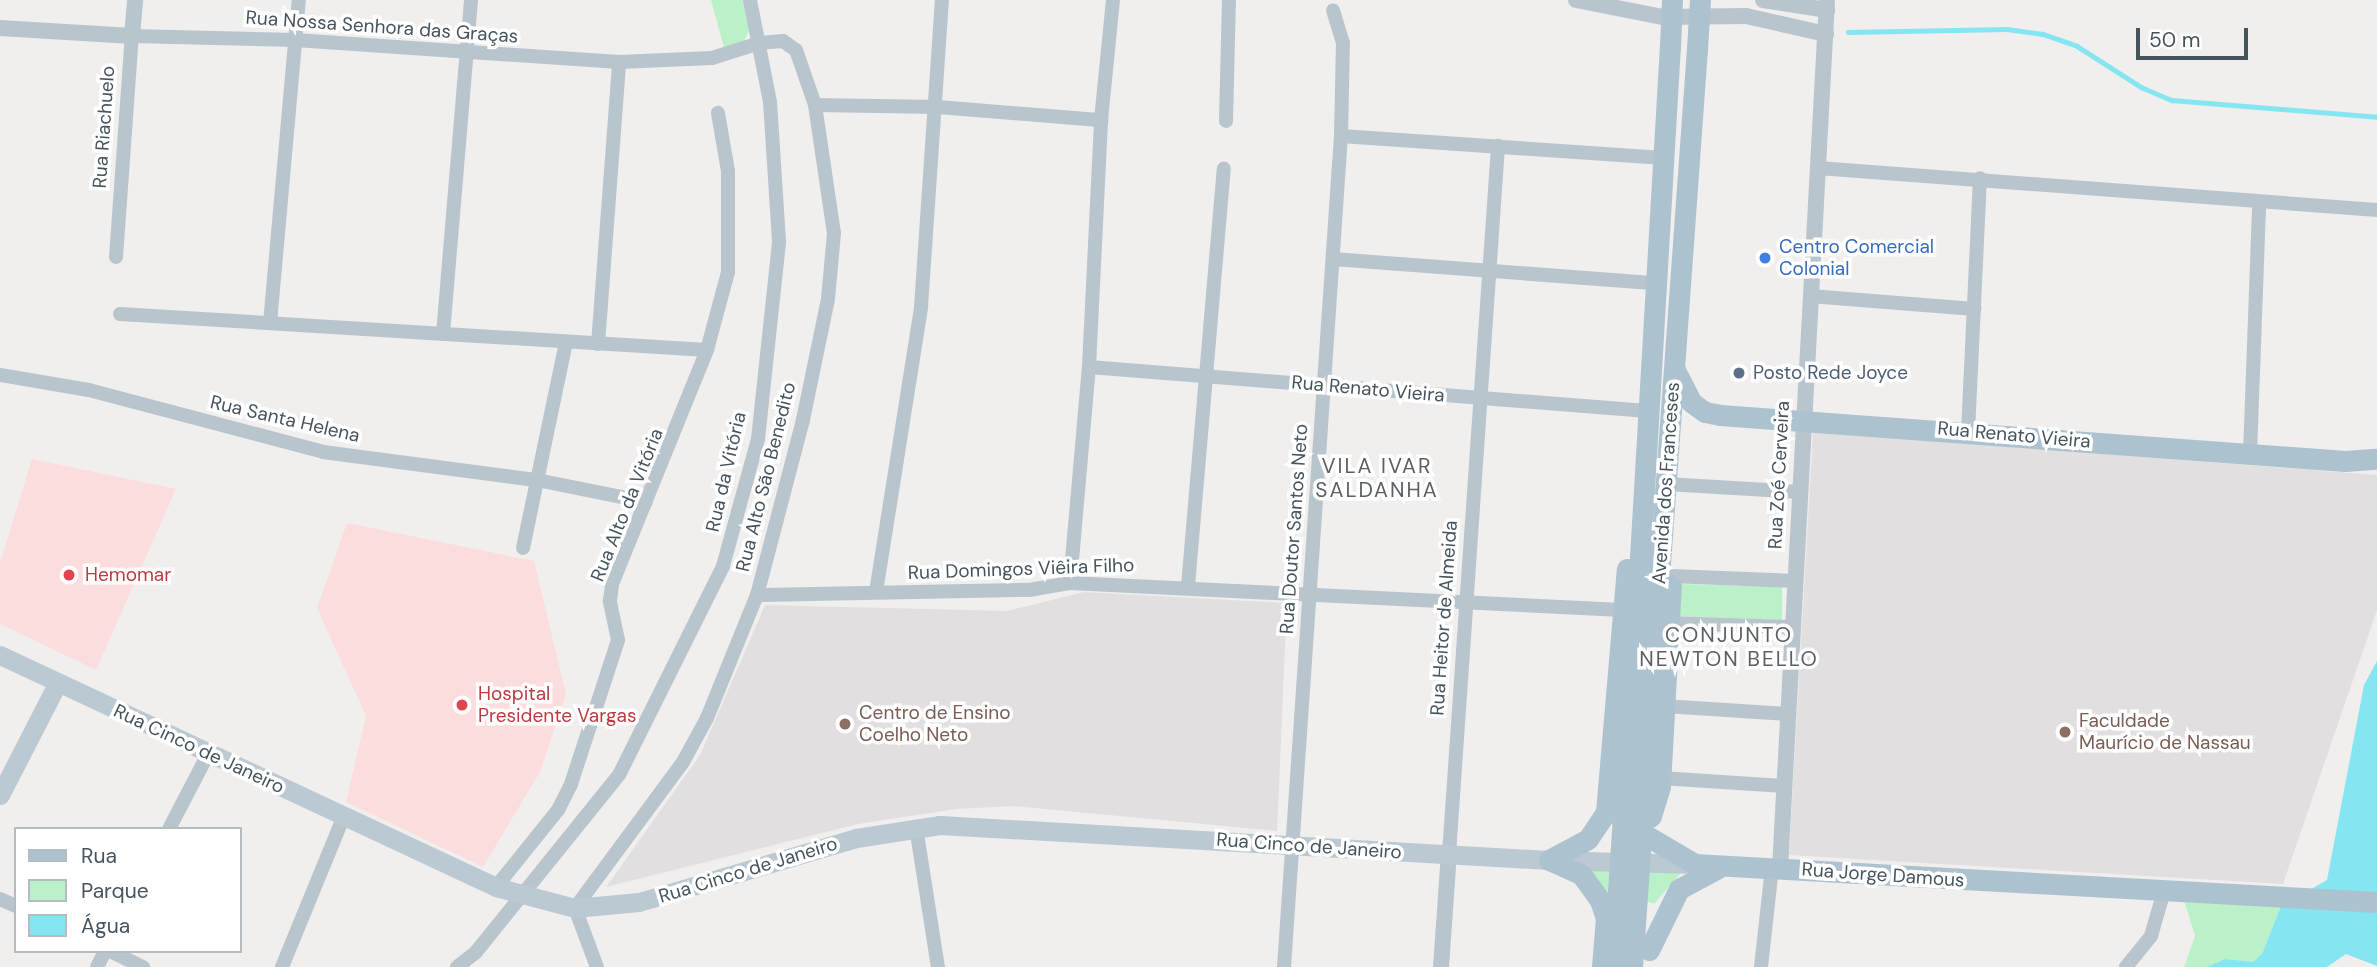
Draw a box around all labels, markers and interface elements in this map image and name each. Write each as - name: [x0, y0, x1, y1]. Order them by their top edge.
- street label: Rua Nossa Senhora das Graças: [245, 6, 519, 48]
- scale bar: [2139, 14, 2251, 58]
- text: 50 m: [2149, 26, 2200, 54]
- street label: Rua Riachuelo: [88, 65, 120, 189]
- place label: Centro Comercial Colonial: [1779, 236, 1934, 280]
- marker: Centro Comercial Colonial: [1757, 250, 1773, 266]
- place label: Posto Rede Joyce: [1753, 362, 1908, 384]
- marker: Posto Rede Joyce: [1731, 365, 1747, 381]
- street label: Rua Renato Vieira: [1291, 371, 1445, 407]
- street label: Rua Alto São Benedito: [731, 380, 801, 574]
- street label: Avenida dos Franceses: [1648, 381, 1684, 585]
- street label: Rua Santa Helena: [208, 391, 362, 447]
- street label: Rua Zoé Cerveira: [1764, 400, 1794, 550]
- street label: Rua da Vitória: [701, 410, 751, 534]
- street label: Rua Renato Vieira: [1937, 417, 2091, 453]
- street label: Rua Doutor Santos Neto: [1275, 423, 1313, 635]
- street label: Rua Alto da Vitória: [586, 425, 668, 585]
- district label: VILA IVAR SALDANHA: [1316, 453, 1438, 503]
- street label: Rua Heitor de Almeida: [1426, 520, 1462, 716]
- street label: Rua Domingos Viêira Filho: [907, 554, 1135, 584]
- place label: Hemomar: [85, 564, 171, 586]
- marker: Hemomar: [59, 565, 79, 585]
- district label: CONJUNTO NEWTON BELLO: [1641, 622, 1817, 672]
- place label: Hospital Presidente Vargas: [478, 683, 636, 727]
- marker: Hospital Presidente Vargas: [452, 695, 472, 715]
- street label: Rua Cinco de Janeiro: [110, 699, 288, 799]
- place label: Centro de Ensino Coelho Neto: [859, 702, 1010, 746]
- place label: Faculdade Maurício de Nassau: [2079, 710, 2251, 754]
- marker: Centro de Ensino Coelho Neto: [837, 716, 853, 732]
- marker: Faculdade Maurício de Nassau: [2057, 724, 2073, 740]
- legend: [14, 827, 242, 953]
- street label: Rua Cinco de Janeiro: [1216, 828, 1402, 864]
- street label: Rua Cinco de Janeiro: [656, 832, 840, 908]
- text: Rua: [81, 842, 117, 870]
- street label: Rua Jorge Damous: [1801, 858, 1965, 892]
- text: Parque: [81, 877, 149, 905]
- text: Água: [81, 912, 130, 940]

